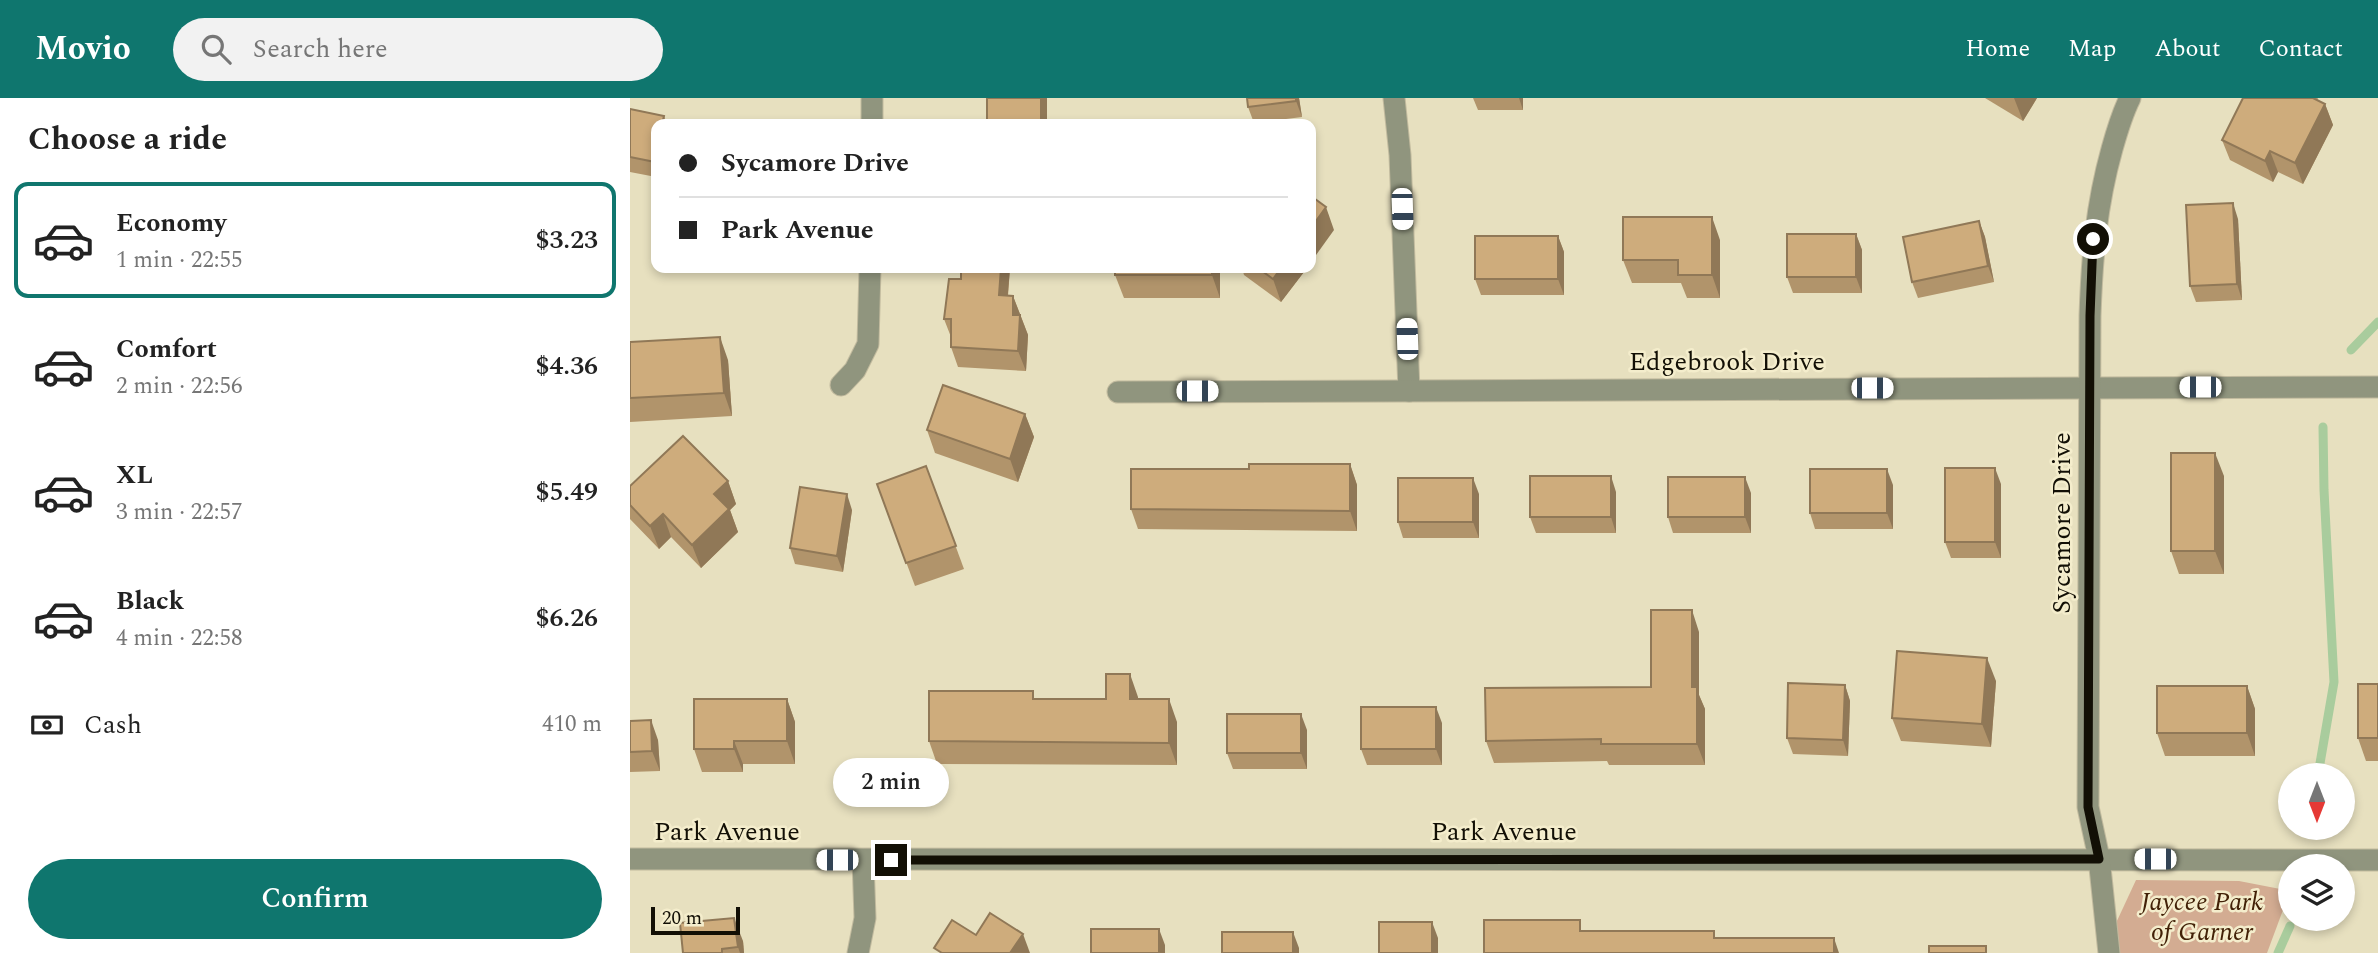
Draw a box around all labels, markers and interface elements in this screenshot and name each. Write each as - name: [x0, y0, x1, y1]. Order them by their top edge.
- search box: [173, 18, 663, 81]
- text: Movio: [35, 24, 131, 74]
- text: Search here: [253, 29, 388, 69]
- icon: search: [197, 30, 235, 68]
- text: Home: [1965, 31, 2030, 67]
- text: Map: [2068, 31, 2116, 67]
- text: About: [2154, 31, 2220, 67]
- text: Contact: [2258, 31, 2343, 67]
- text: Choose a ride: [28, 115, 227, 164]
- text: Sycamore Drive: [721, 143, 909, 183]
- car: [1391, 188, 1414, 230]
- text: Economy: [116, 203, 226, 243]
- icon: car: [32, 209, 95, 272]
- text: Park Avenue: [721, 210, 874, 250]
- text: $3.23: [535, 220, 598, 260]
- route start: [2077, 223, 2109, 255]
- text: 1 min · 22:55: [116, 243, 243, 278]
- car: [1396, 318, 1419, 360]
- text: Comfort: [116, 329, 217, 369]
- icon: car: [32, 335, 95, 398]
- street label: Edgebrook Drive: [1629, 342, 1825, 382]
- text: $4.36: [535, 346, 598, 386]
- text: 2 min · 22:56: [116, 369, 243, 404]
- car: [2180, 377, 2222, 398]
- car: [1852, 378, 1894, 399]
- car: [1177, 381, 1219, 402]
- street label: Sycamore Drive: [2042, 432, 2082, 614]
- text: XL: [116, 455, 153, 495]
- icon: car: [32, 461, 95, 524]
- text: $5.49: [535, 472, 598, 512]
- text: 3 min · 22:57: [116, 495, 243, 530]
- text: Black: [116, 581, 184, 621]
- icon: car: [32, 587, 95, 650]
- text: $6.26: [535, 598, 598, 638]
- text: 4 min · 22:58: [116, 621, 243, 656]
- text: Cash: [84, 705, 142, 745]
- icon: cash: [28, 706, 66, 744]
- text: 410 m: [542, 707, 602, 742]
- callout: 2 min: [833, 758, 949, 808]
- north arrow: [2278, 763, 2356, 840]
- map controls: [2278, 763, 2355, 931]
- text: 2 min: [861, 765, 921, 800]
- street label: Park Avenue: [654, 812, 800, 852]
- street label: Park Avenue: [1431, 812, 1577, 852]
- route end: [875, 844, 907, 876]
- car: [2135, 849, 2177, 870]
- car: [817, 850, 859, 871]
- button: layers: [2278, 854, 2355, 931]
- button: Confirm: [28, 859, 602, 939]
- park label: Jaycee Park of Garner: [2139, 882, 2263, 952]
- scale bar: [651, 904, 740, 936]
- text: 20 m: [662, 904, 702, 933]

